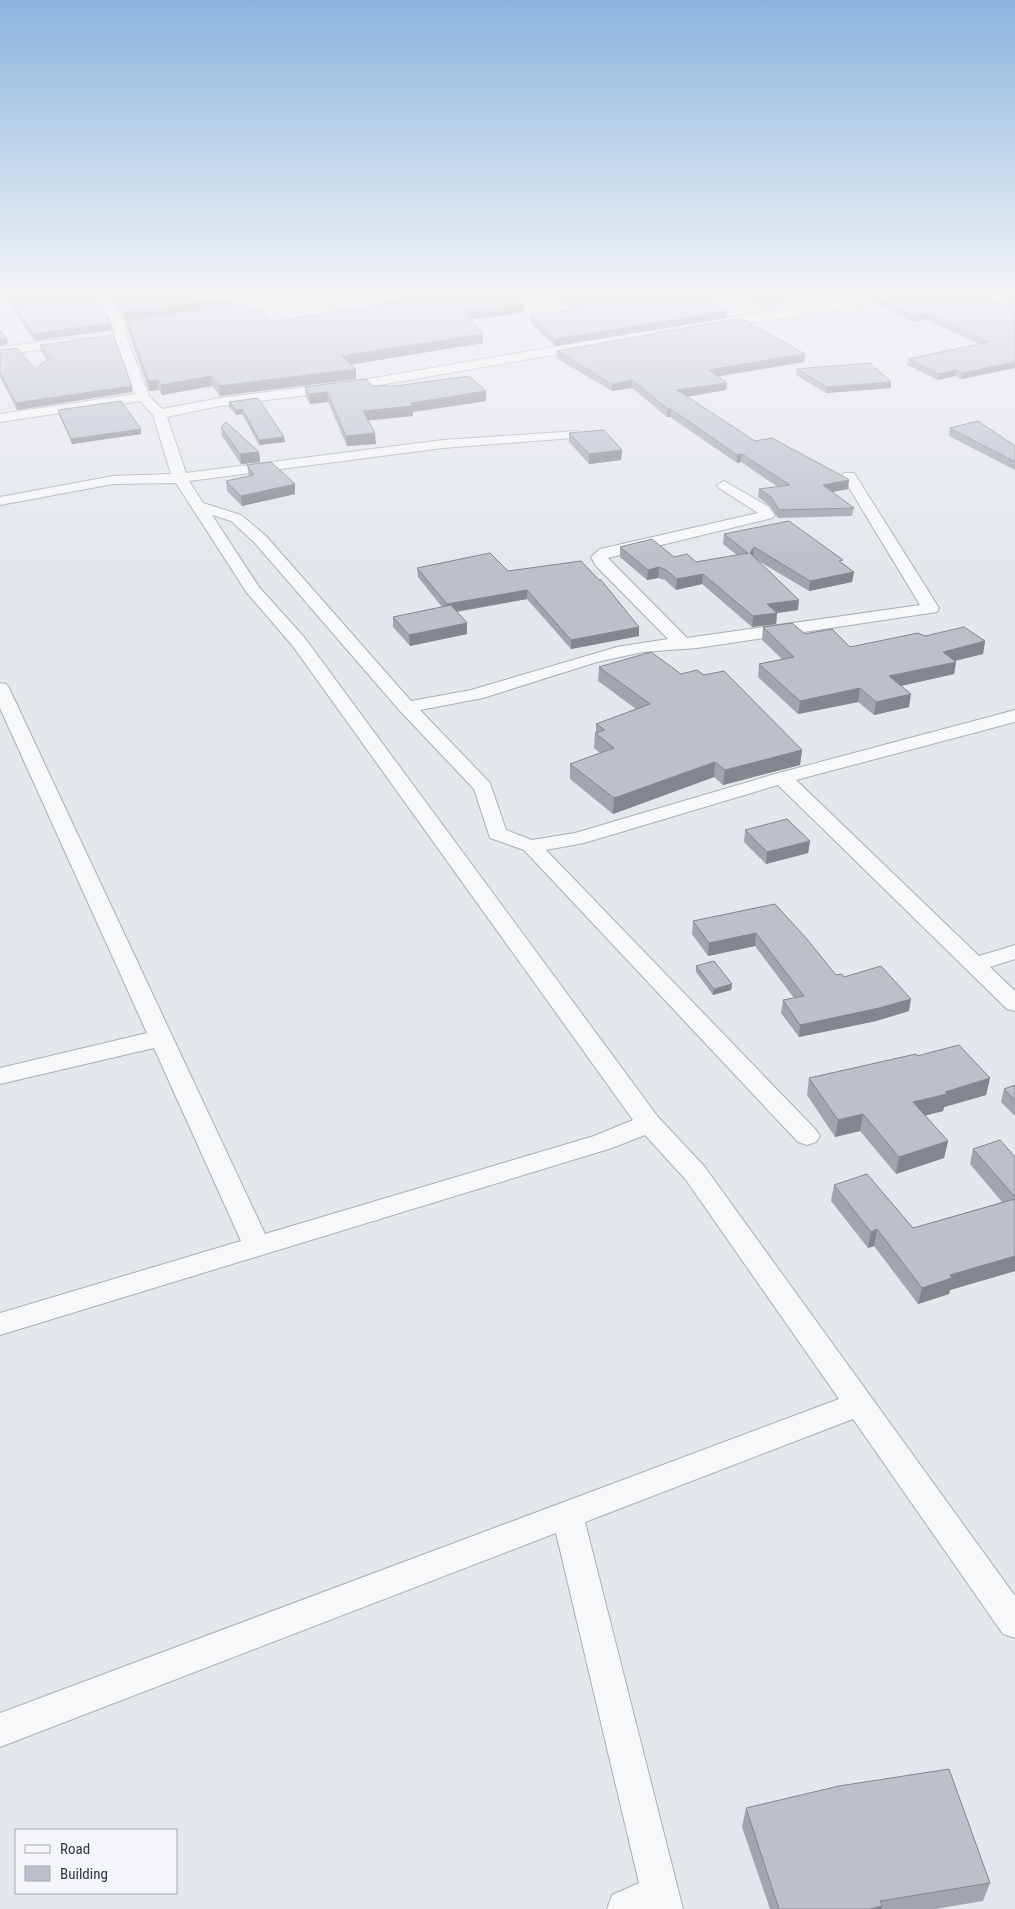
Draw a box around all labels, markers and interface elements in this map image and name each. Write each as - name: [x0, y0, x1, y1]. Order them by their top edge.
- legend: [15, 1829, 178, 1894]
- text: Road: [60, 1840, 90, 1858]
- text: Building: [60, 1865, 108, 1883]

